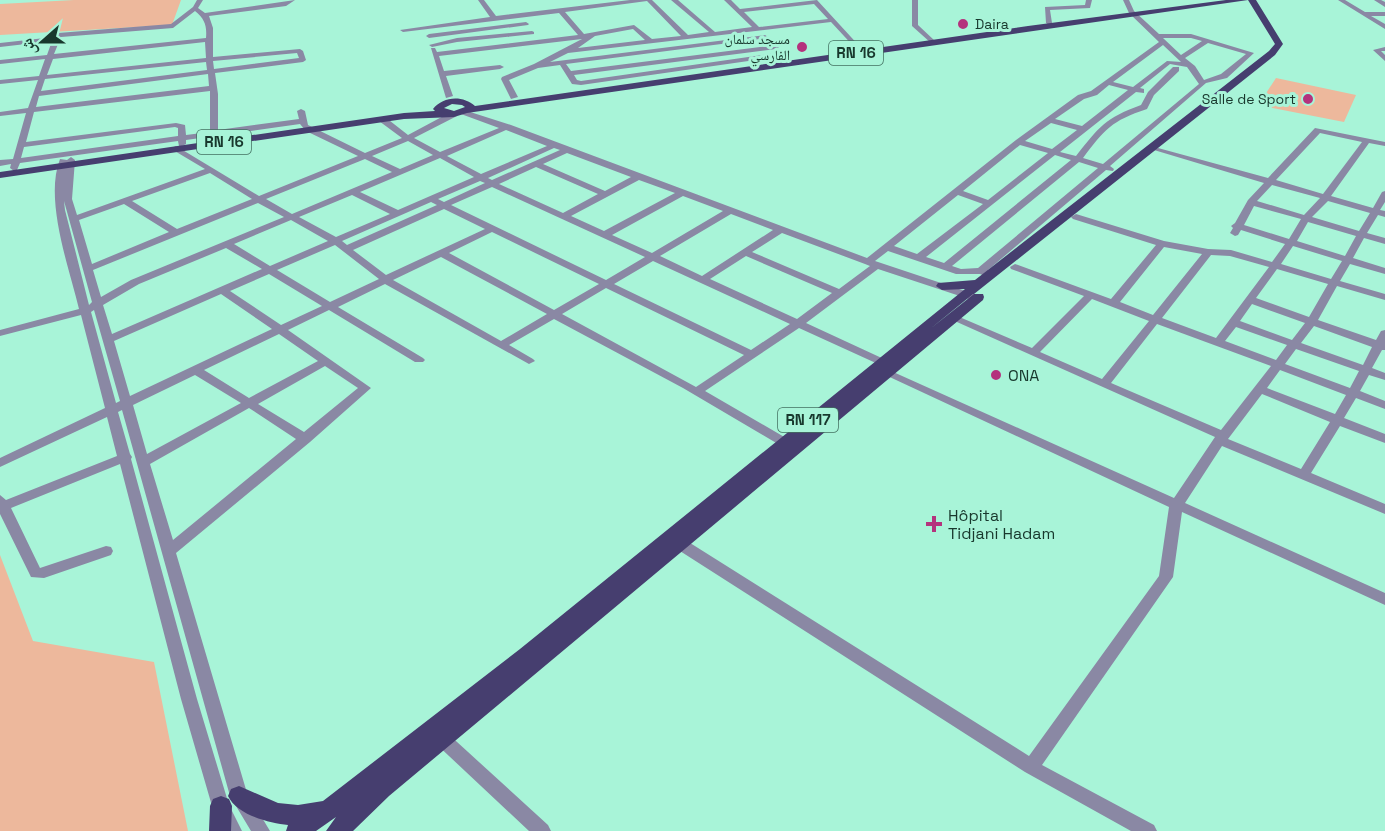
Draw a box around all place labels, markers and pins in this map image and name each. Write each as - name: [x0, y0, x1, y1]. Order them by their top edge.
- place label: Daira: [975, 15, 1009, 33]
- marker: Daira: [956, 17, 970, 31]
- place label: مسجد سلمان الفارسي: [725, 30, 790, 67]
- marker: مسجد سلمان الفارسي: [795, 40, 809, 54]
- place label: Salle de Sport: [1202, 90, 1296, 108]
- marker: Salle de Sport: [1301, 92, 1315, 106]
- place label: ONA: [1008, 365, 1039, 386]
- marker: ONA: [989, 368, 1003, 382]
- place label: Hôpital Tidjani Hadam: [948, 505, 1055, 544]
- marker: Hôpital Tidjani Hadam: [925, 515, 943, 533]

